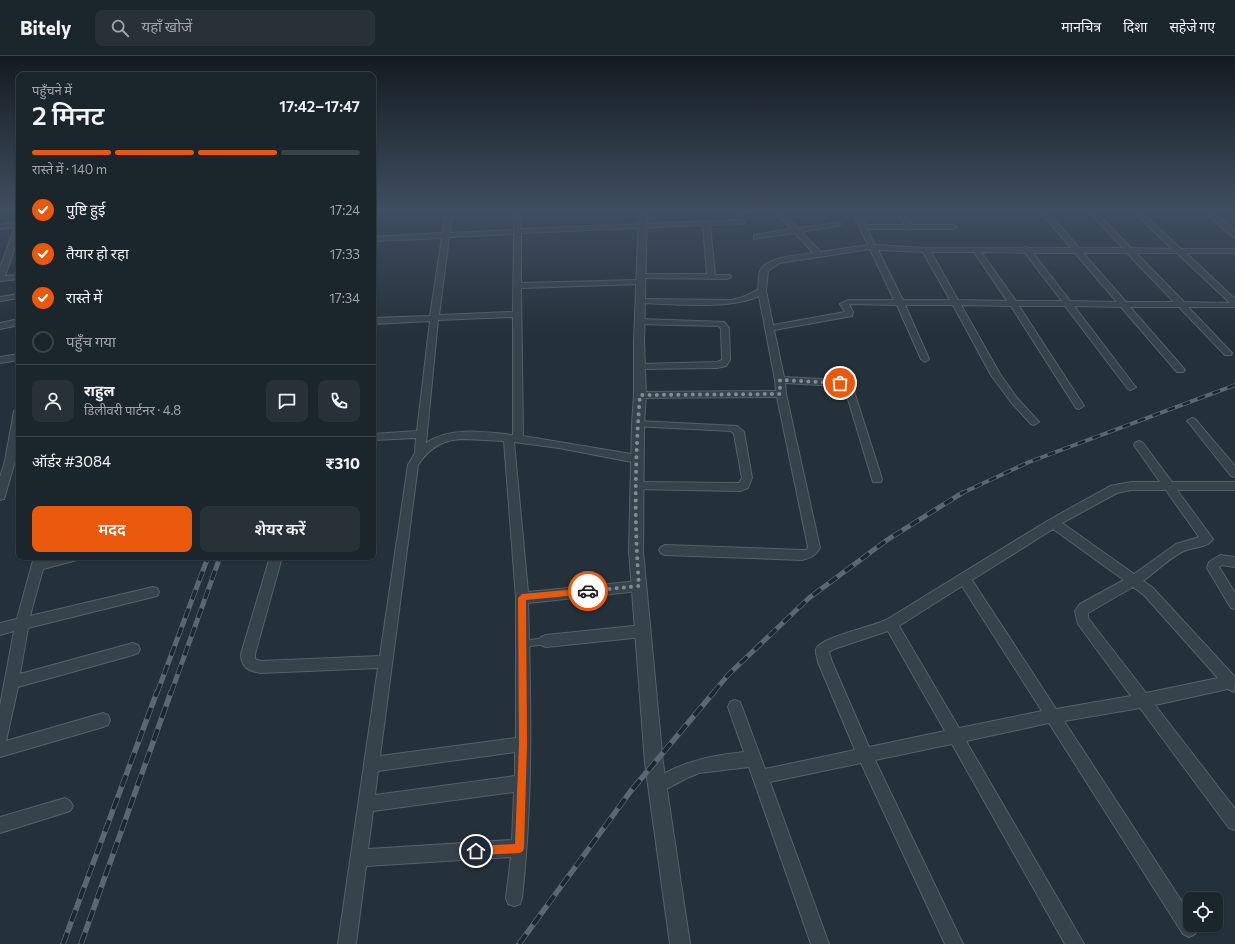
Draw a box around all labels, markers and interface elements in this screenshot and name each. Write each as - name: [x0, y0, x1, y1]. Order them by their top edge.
- search box: [95, 10, 375, 46]
- text: Bitely: [20, 16, 71, 39]
- icon: search: [109, 17, 131, 39]
- text: यहाँ खोजें: [141, 17, 192, 35]
- text: मानचित्र: [1061, 18, 1101, 35]
- text: दिशा: [1123, 18, 1147, 35]
- text: सहेजे गए: [1169, 18, 1215, 35]
- text: पहुँचने में: [32, 82, 72, 98]
- text: 17:42–17:47: [279, 97, 360, 115]
- text: 2 मिनट: [32, 99, 104, 130]
- text: रास्ते में · 140 m: [32, 161, 107, 177]
- icon: check: [32, 199, 54, 221]
- text: पुष्टि हुई: [66, 200, 105, 218]
- text: 17:24: [330, 202, 360, 218]
- icon: check: [32, 243, 54, 265]
- text: तैयार हो रहा: [66, 244, 129, 262]
- text: 17:33: [330, 246, 360, 262]
- icon: check: [32, 287, 54, 309]
- text: रास्ते में: [66, 288, 102, 306]
- text: 17:34: [329, 290, 360, 306]
- text: पहुँच गया: [66, 332, 116, 350]
- pin: [823, 366, 857, 400]
- icon: bag: [829, 372, 851, 394]
- button: person: [32, 380, 74, 422]
- button: chat: [266, 380, 308, 422]
- button: phone: [318, 380, 360, 422]
- text: राहुल: [84, 381, 115, 399]
- text: डिलीवरी पार्टनर · 4.8: [84, 402, 181, 418]
- text: ऑर्डर #3084: [32, 452, 111, 470]
- text: ₹310: [325, 454, 360, 472]
- button: मदद: [32, 506, 192, 552]
- button: शेयर करें: [200, 506, 360, 552]
- courier: [568, 571, 608, 611]
- icon: car: [577, 580, 599, 602]
- pin: [459, 834, 493, 868]
- icon: home: [465, 840, 487, 862]
- map controls: [1183, 892, 1223, 932]
- button: locate: [1183, 892, 1223, 932]

